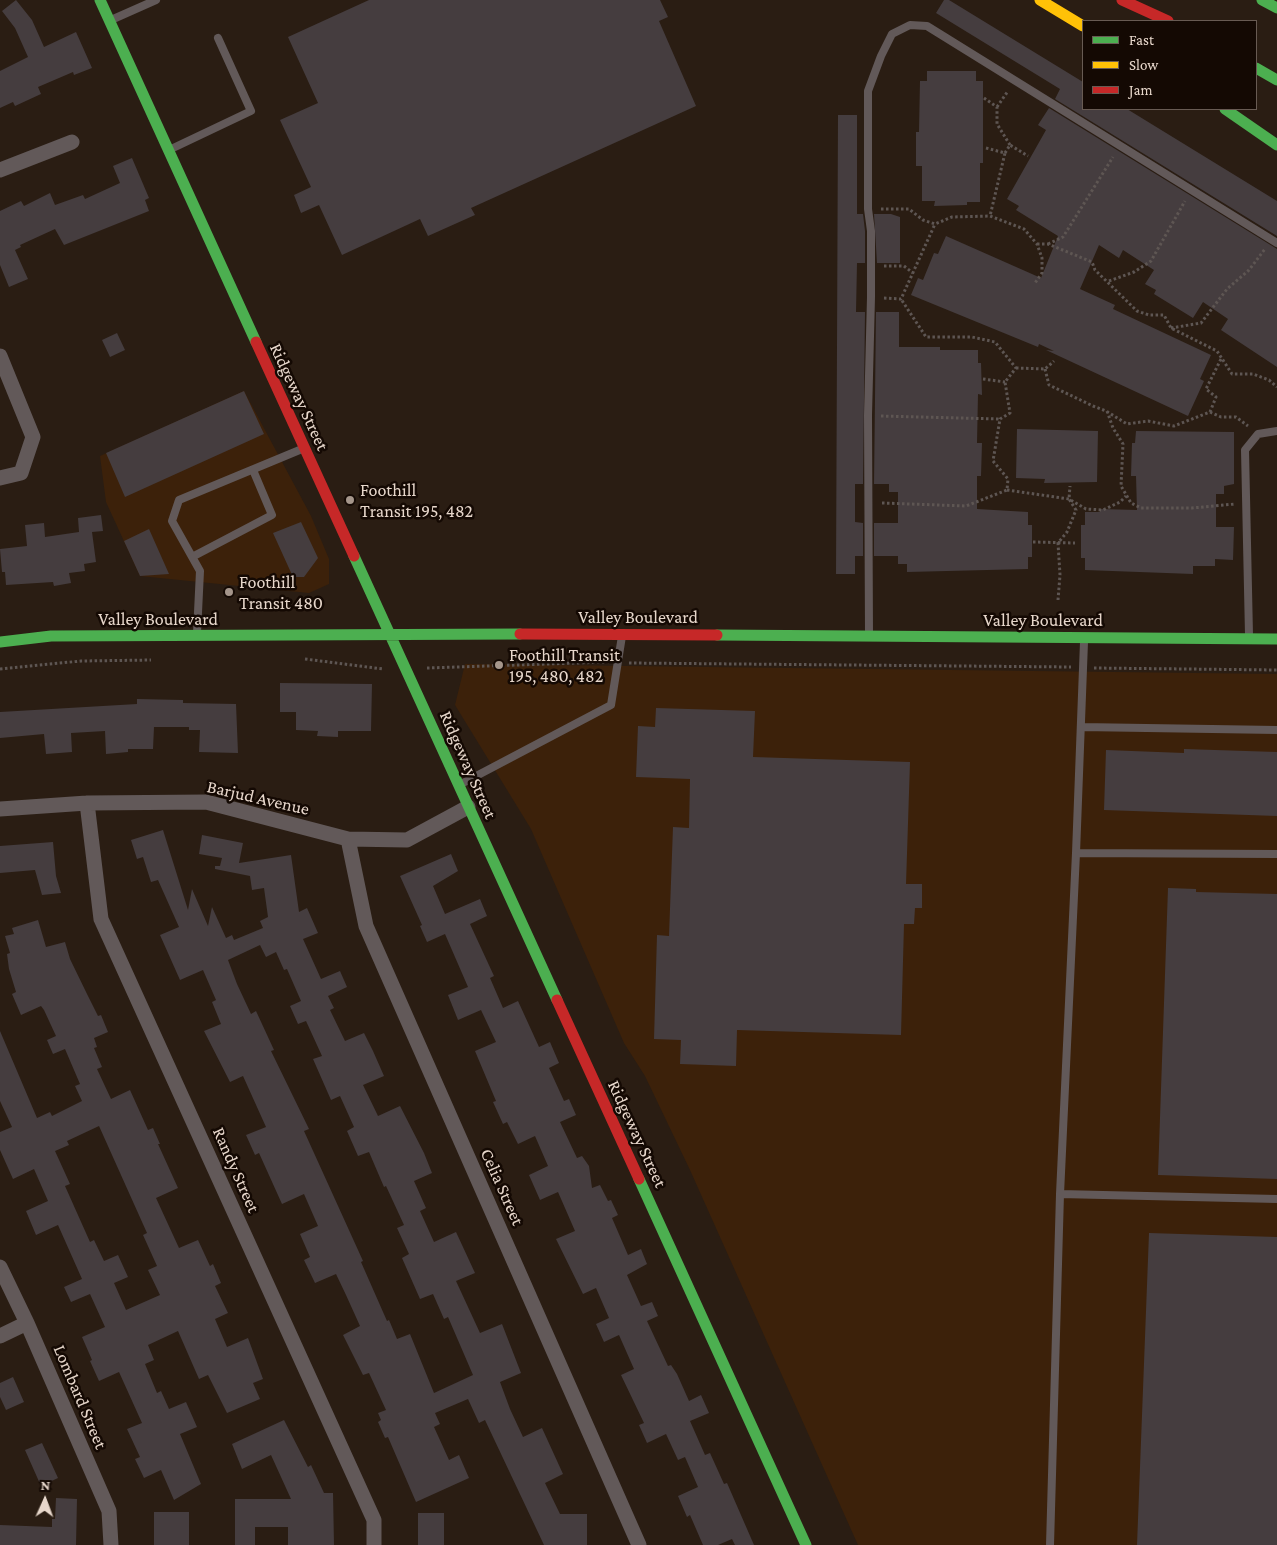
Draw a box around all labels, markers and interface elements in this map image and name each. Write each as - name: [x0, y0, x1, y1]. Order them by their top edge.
- legend: [1082, 20, 1257, 110]
- text: Fast: [1129, 32, 1154, 48]
- text: Slow: [1129, 57, 1158, 73]
- text: Jam: [1129, 82, 1152, 98]
- street label: Ridgeway Street: [265, 340, 333, 454]
- place label: Foothill Transit 195, 482: [360, 479, 473, 522]
- marker: Foothill Transit 195, 482: [344, 494, 356, 506]
- place label: Foothill Transit 480: [239, 571, 323, 614]
- marker: Foothill Transit 480: [223, 586, 235, 598]
- street label: Valley Boulevard: [578, 606, 698, 628]
- street label: Valley Boulevard: [98, 608, 218, 630]
- street label: Valley Boulevard: [983, 609, 1103, 631]
- place label: Foothill Transit 195, 480, 482: [509, 644, 620, 686]
- marker: Foothill Transit 195, 480, 482: [493, 659, 505, 671]
- street label: Ridgeway Street: [435, 708, 501, 822]
- street label: Barjud Avenue: [205, 776, 311, 820]
- street label: Ridgeway Street: [603, 1077, 671, 1191]
- street label: Randy Street: [208, 1124, 264, 1216]
- street label: Celia Street: [476, 1145, 528, 1229]
- street label: Lombard Street: [48, 1342, 112, 1452]
- north arrow: [20, 1475, 70, 1525]
- text: N: [40, 1477, 51, 1493]

